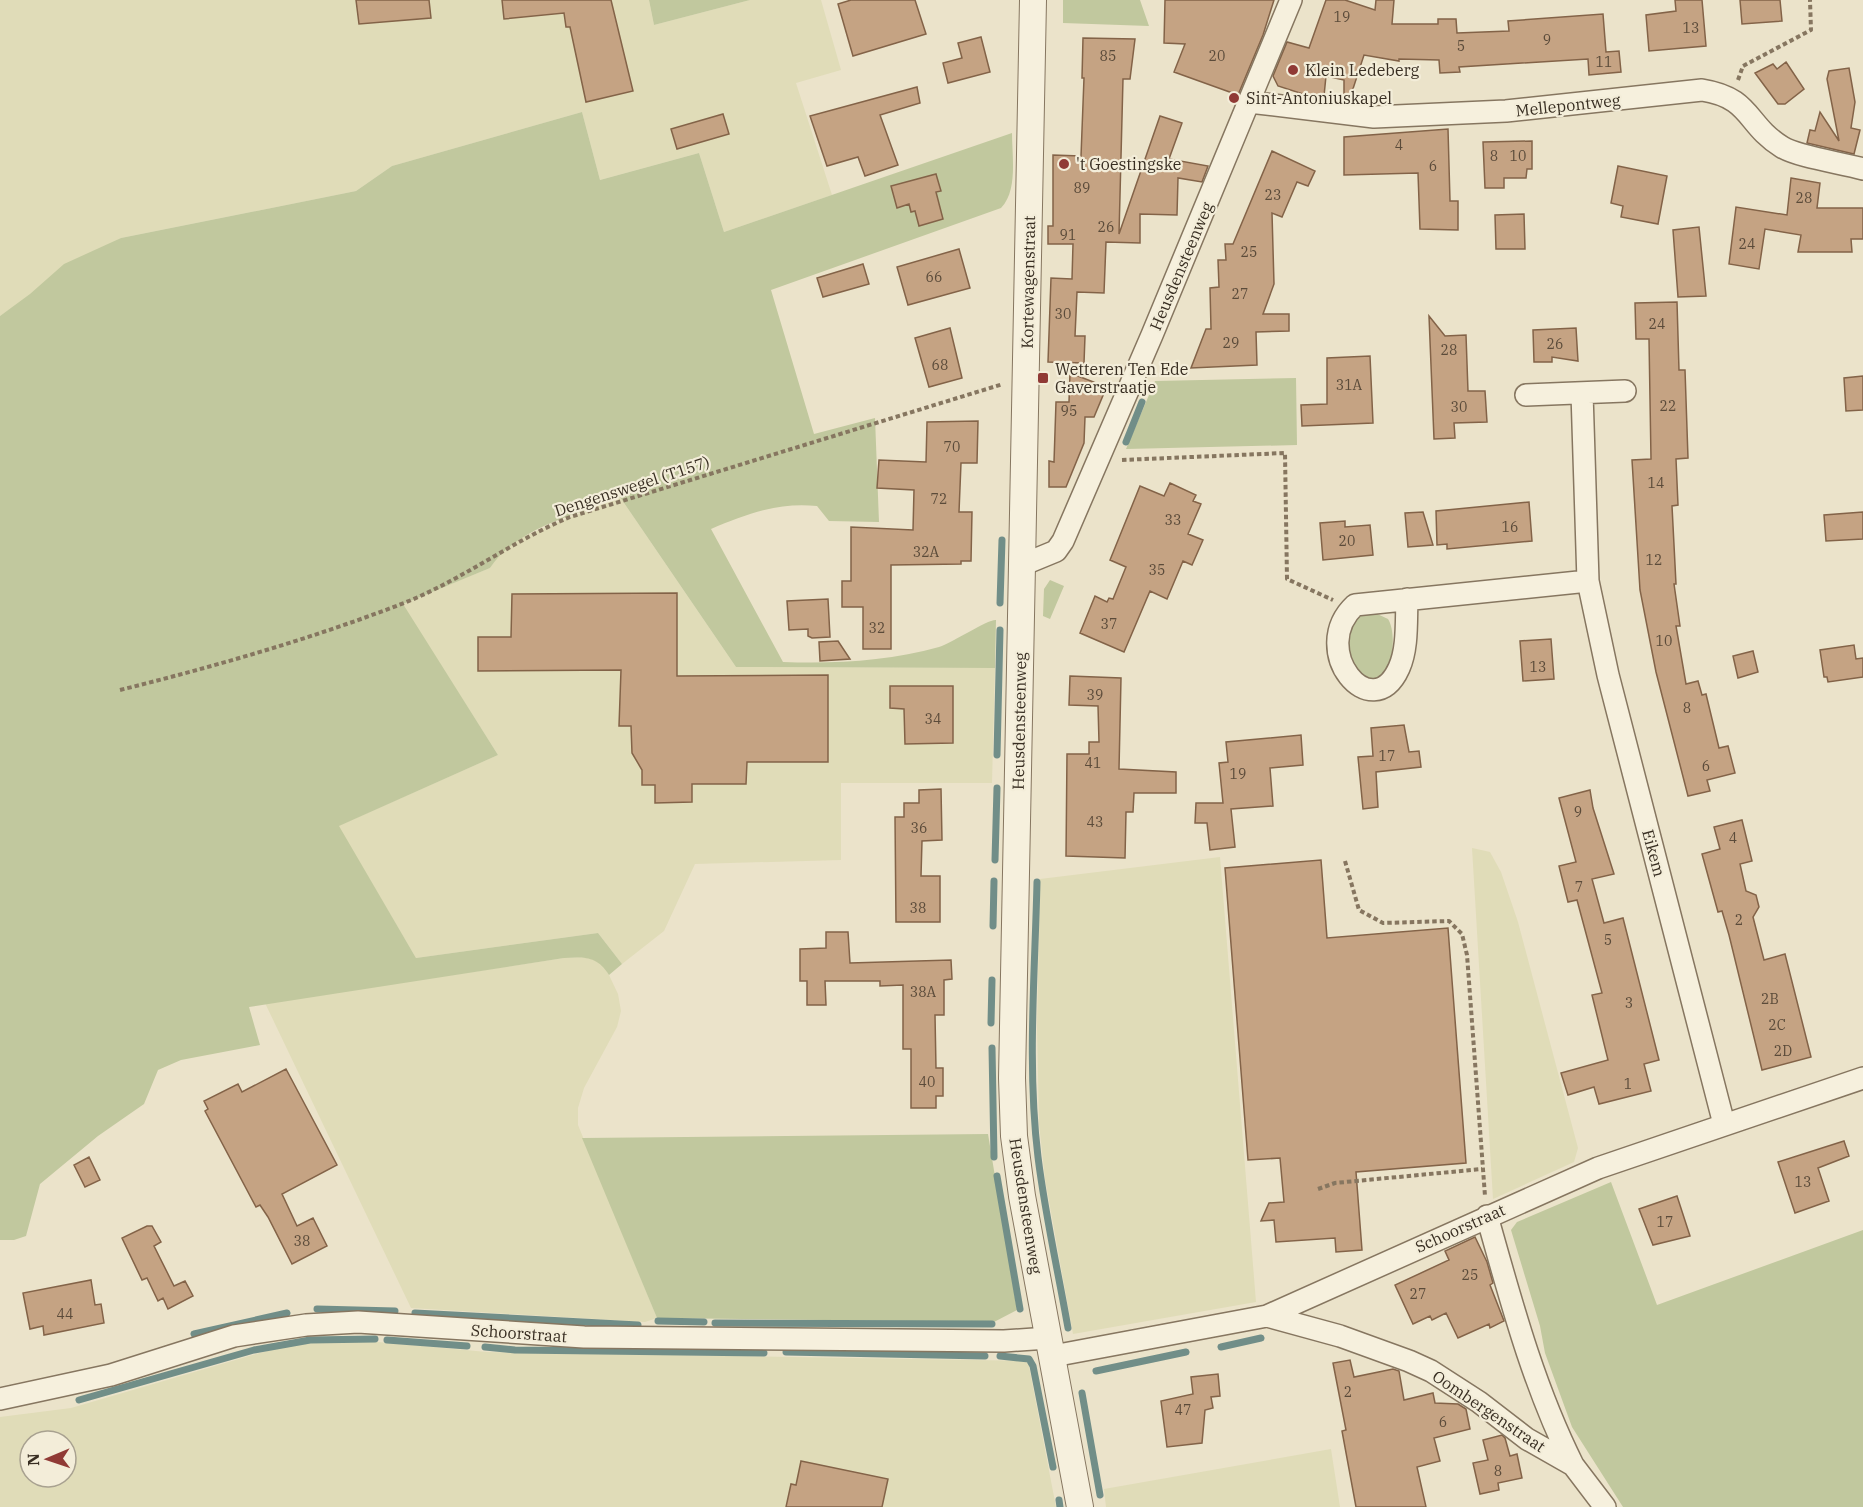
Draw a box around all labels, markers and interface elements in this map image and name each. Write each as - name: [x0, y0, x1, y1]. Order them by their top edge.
- house number: 19: [1334, 8, 1350, 26]
- house number: 13: [1683, 19, 1699, 37]
- house number: 9: [1543, 31, 1551, 49]
- house number: 5: [1457, 37, 1465, 55]
- house number: 85: [1100, 47, 1116, 65]
- house number: 20: [1209, 47, 1225, 65]
- house number: 11: [1596, 53, 1612, 71]
- place label: Klein Ledeberg: [1305, 60, 1420, 80]
- marker: Klein Ledeberg: [1286, 63, 1300, 77]
- place label: Sint-Antoniuskapel: [1246, 88, 1392, 108]
- street label: Mellepontweg: [1515, 90, 1622, 120]
- marker: Sint-Antoniuskapel: [1227, 91, 1241, 105]
- house number: 4: [1395, 136, 1403, 154]
- house number: 8: [1490, 147, 1498, 165]
- house number: 10: [1510, 147, 1526, 165]
- place label: 't Goestingske: [1076, 154, 1181, 174]
- marker: 't Goestingske: [1057, 157, 1071, 171]
- house number: 6: [1429, 157, 1437, 175]
- house number: 89: [1074, 179, 1090, 197]
- house number: 23: [1265, 186, 1281, 204]
- house number: 28: [1796, 189, 1812, 207]
- street label: Heusdensteenweg: [1145, 199, 1217, 333]
- street label: Kortewagenstraat: [1017, 215, 1039, 349]
- house number: 26: [1098, 218, 1114, 236]
- house number: 91: [1060, 226, 1076, 244]
- house number: 24: [1739, 235, 1755, 253]
- house number: 25: [1241, 243, 1257, 261]
- house number: 66: [926, 268, 942, 286]
- house number: 27: [1232, 285, 1248, 303]
- house number: 30: [1055, 305, 1071, 323]
- house number: 24: [1649, 315, 1665, 333]
- house number: 29: [1223, 334, 1239, 352]
- house number: 26: [1547, 335, 1563, 353]
- house number: 28: [1441, 341, 1457, 359]
- house number: 68: [932, 356, 948, 374]
- place label: Wetteren Ten Ede Gaverstraatje: [1055, 359, 1188, 397]
- marker: Wetteren Ten Ede Gaverstraatje: [1036, 371, 1050, 385]
- house number: 31A: [1336, 376, 1363, 394]
- house number: 22: [1660, 397, 1676, 415]
- house number: 30: [1451, 398, 1467, 416]
- house number: 95: [1061, 402, 1077, 420]
- house number: 70: [944, 438, 960, 456]
- street label: Dengenswegel (T157): [552, 451, 712, 521]
- house number: 14: [1648, 474, 1664, 492]
- house number: 72: [931, 490, 947, 508]
- house number: 33: [1165, 511, 1181, 529]
- house number: 16: [1502, 518, 1518, 536]
- house number: 20: [1339, 532, 1355, 550]
- house number: 32A: [913, 543, 940, 561]
- house number: 12: [1646, 551, 1662, 569]
- house number: 35: [1149, 561, 1165, 579]
- house number: 37: [1101, 615, 1117, 633]
- house number: 32: [869, 619, 885, 637]
- house number: 10: [1656, 632, 1672, 650]
- street label: Heusdensteenweg: [1008, 652, 1030, 790]
- house number: 13: [1530, 658, 1546, 676]
- house number: 39: [1087, 686, 1103, 704]
- house number: 8: [1683, 699, 1691, 717]
- house number: 34: [925, 710, 941, 728]
- house number: 17: [1379, 747, 1395, 765]
- house number: 41: [1085, 754, 1101, 772]
- house number: 6: [1702, 757, 1710, 775]
- house number: 19: [1230, 765, 1246, 783]
- house number: 9: [1574, 803, 1582, 821]
- house number: 43: [1087, 813, 1103, 831]
- house number: 36: [911, 819, 927, 837]
- street label: Eikem: [1638, 827, 1670, 879]
- house number: 4: [1729, 829, 1737, 847]
- house number: 7: [1575, 878, 1583, 896]
- house number: 38: [910, 899, 926, 917]
- house number: 2: [1735, 911, 1743, 929]
- house number: 5: [1604, 931, 1612, 949]
- house number: 38A: [910, 983, 937, 1001]
- house number: 2B: [1761, 990, 1779, 1008]
- house number: 3: [1625, 994, 1633, 1012]
- house number: 2C: [1768, 1016, 1786, 1034]
- house number: 2D: [1774, 1042, 1792, 1060]
- house number: 40: [919, 1073, 935, 1091]
- house number: 1: [1624, 1075, 1632, 1093]
- street label: Heusdensteenweg: [1005, 1136, 1047, 1276]
- house number: 13: [1795, 1173, 1811, 1191]
- street label: Schoorstraat: [1412, 1199, 1508, 1257]
- house number: 17: [1657, 1213, 1673, 1231]
- house number: 38: [294, 1232, 310, 1250]
- house number: 25: [1462, 1266, 1478, 1284]
- house number: 27: [1410, 1285, 1426, 1303]
- house number: 44: [57, 1305, 73, 1323]
- street label: Schoorstraat: [470, 1320, 568, 1346]
- street label: Oombergenstraat: [1429, 1366, 1550, 1456]
- house number: 2: [1344, 1383, 1352, 1401]
- house number: 47: [1175, 1401, 1191, 1419]
- house number: 6: [1439, 1413, 1447, 1431]
- north arrow: [18, 1429, 78, 1489]
- text: N: [23, 1453, 43, 1466]
- house number: 8: [1494, 1462, 1502, 1480]

